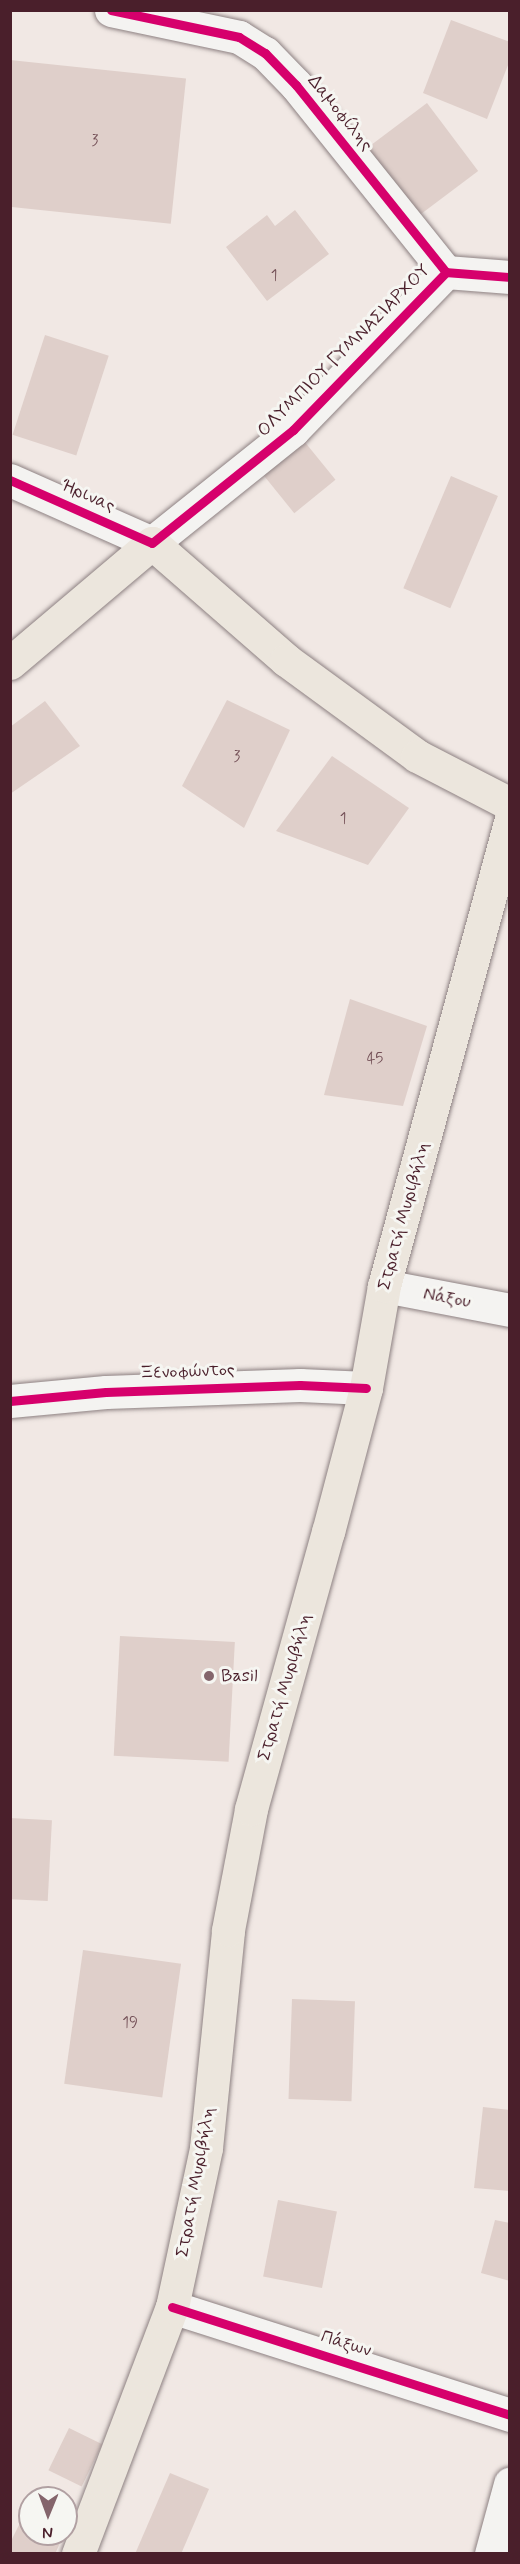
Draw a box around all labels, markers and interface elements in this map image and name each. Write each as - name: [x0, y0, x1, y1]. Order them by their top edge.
- street label: Δαμοφίλης: [303, 71, 377, 155]
- house number: 3: [92, 133, 98, 151]
- street label: ΟΛΥΜΠΙΟΥ ΓΥΜΝΑΣΙΑΡΧΟΥ: [253, 260, 435, 442]
- house number: 1: [271, 268, 277, 286]
- street label: Ήρινας: [58, 475, 118, 517]
- house number: 3: [234, 749, 240, 767]
- house number: 1: [340, 811, 346, 829]
- house number: 45: [367, 1051, 383, 1069]
- street label: Στρατή Μυριβήλη: [374, 1140, 434, 1292]
- street label: Νάξου: [421, 1283, 473, 1313]
- street label: Ξενοφώντος: [139, 1360, 235, 1384]
- street label: Στρατή Μυριβήλη: [254, 1611, 316, 1763]
- place label: Basil: [221, 1665, 257, 1687]
- marker: Basil: [202, 1669, 216, 1683]
- house number: 19: [122, 2015, 138, 2033]
- street label: Στρατή Μυριβήλη: [172, 2105, 220, 2259]
- street label: Πάξων: [318, 2326, 374, 2362]
- north arrow: [18, 2486, 78, 2546]
- text: N: [42, 2522, 53, 2543]

